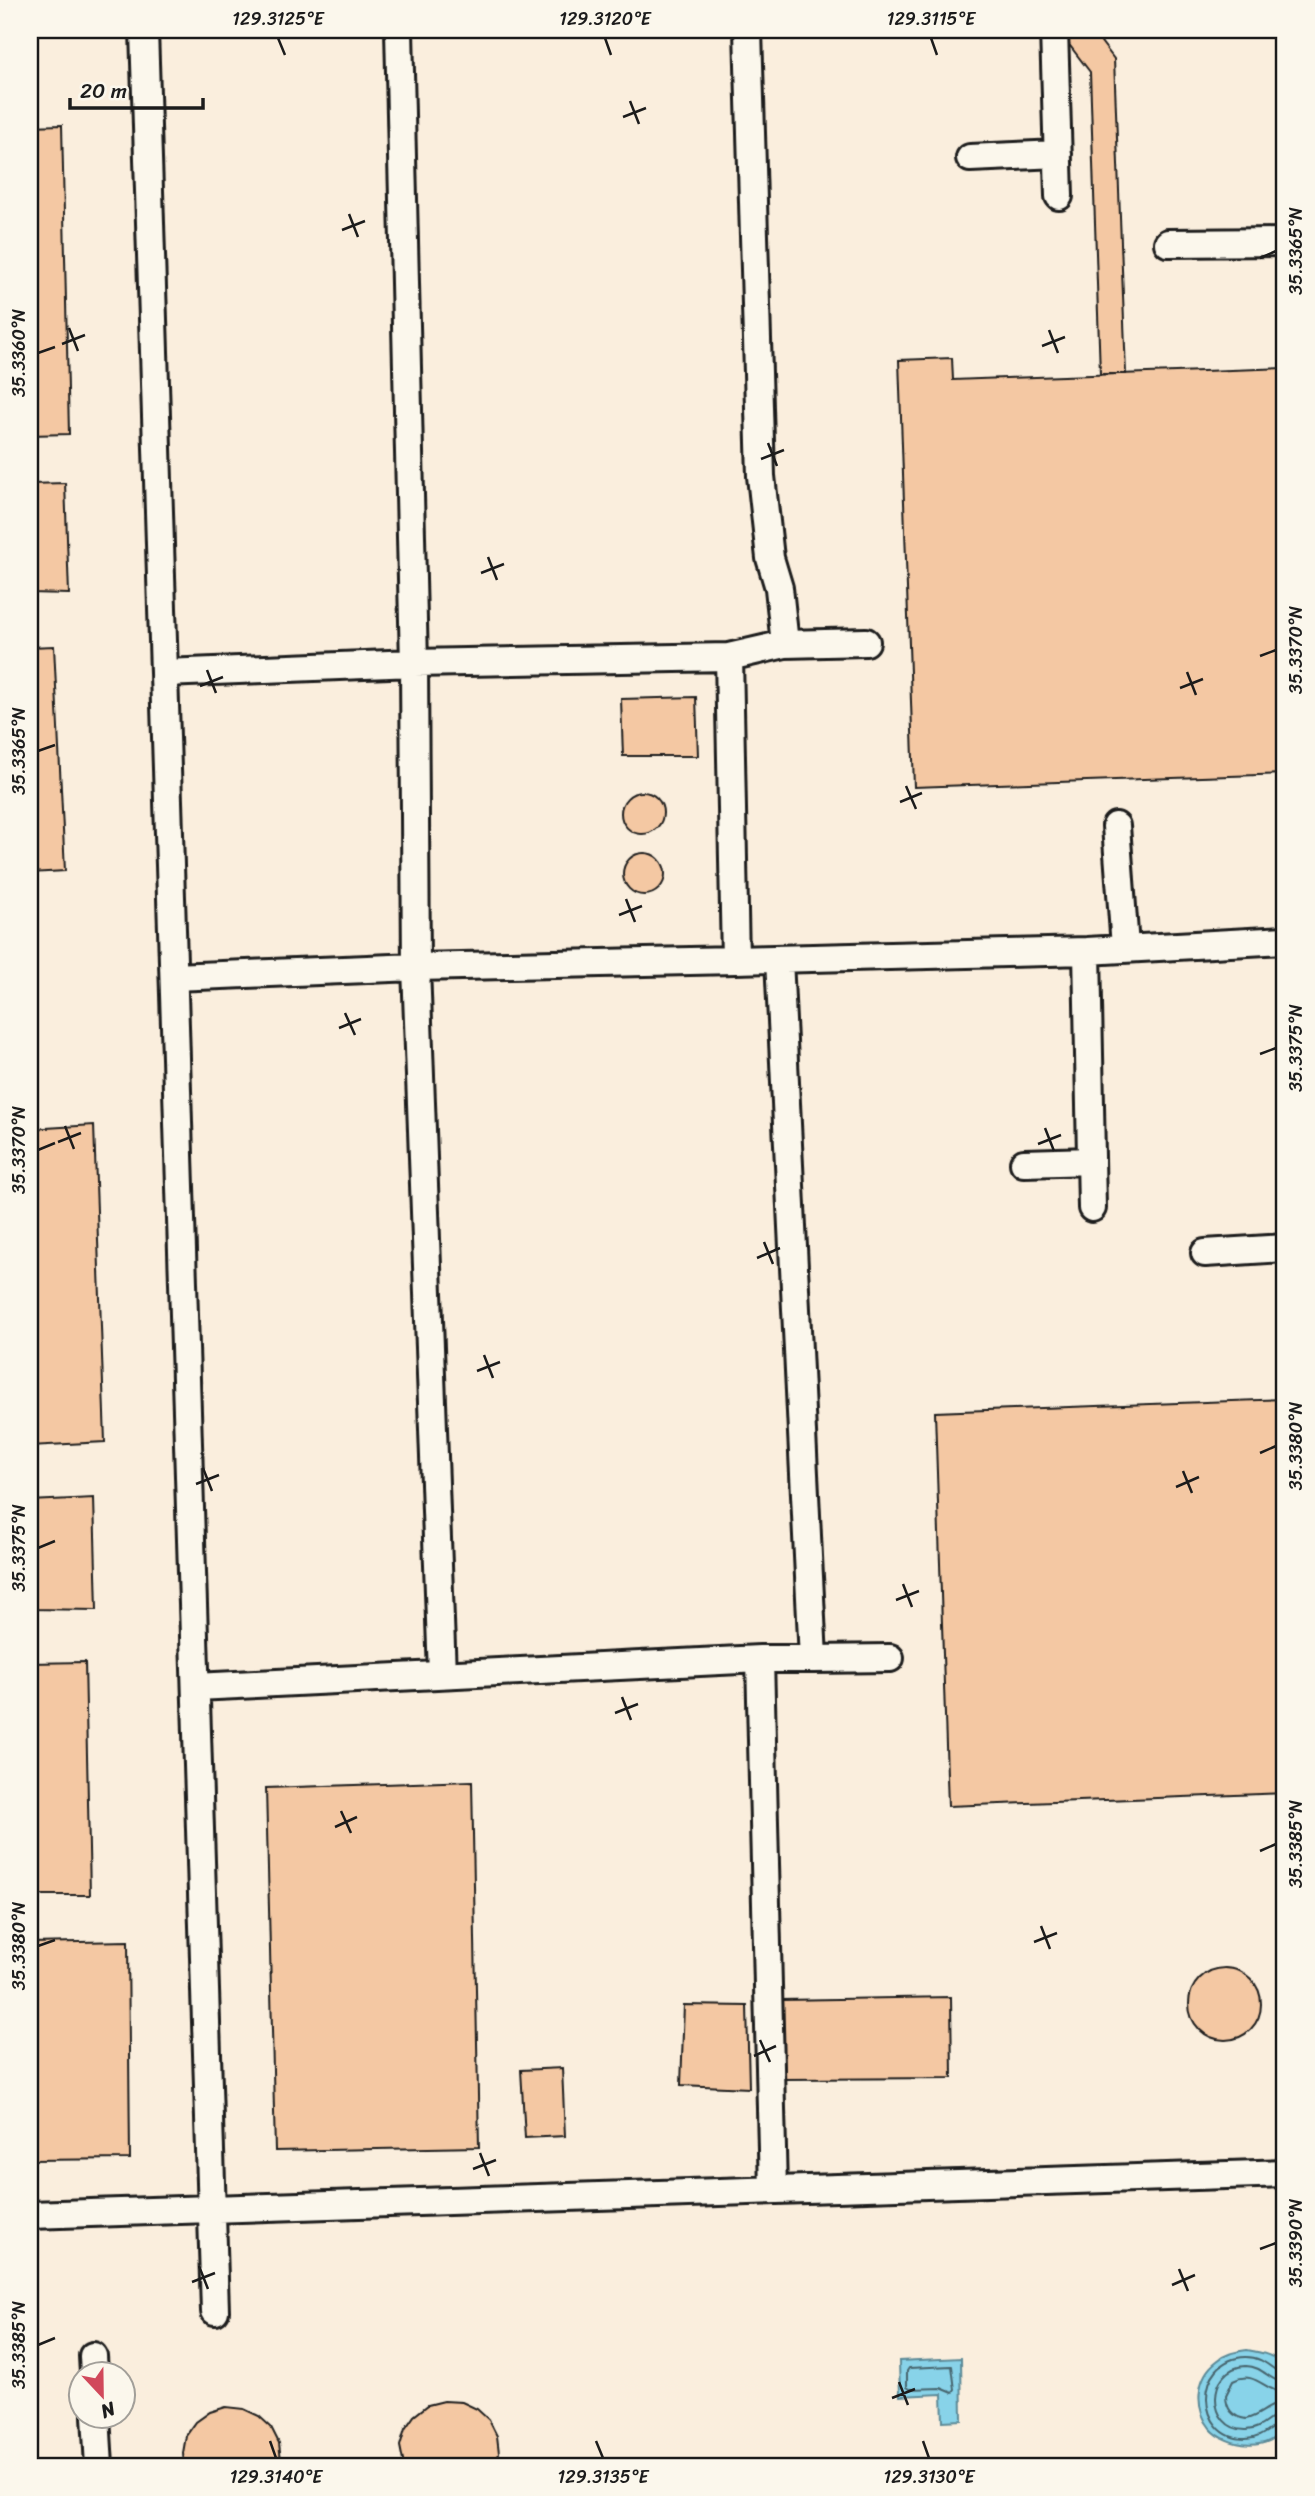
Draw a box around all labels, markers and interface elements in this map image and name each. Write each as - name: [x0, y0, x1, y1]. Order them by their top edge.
- text: 129.3125°E: [232, 3, 325, 35]
- text: 129.3120°E: [559, 3, 652, 35]
- text: 129.3115°E: [887, 3, 976, 35]
- scale bar: [70, 66, 203, 110]
- text: 20 m: [80, 72, 127, 110]
- text: 35.3365°N: [1280, 207, 1312, 295]
- text: 35.3360°N: [3, 309, 35, 397]
- text: 35.3370°N: [1280, 606, 1312, 694]
- text: 35.3365°N: [3, 707, 35, 795]
- text: 35.3375°N: [1280, 1004, 1312, 1092]
- text: 35.3370°N: [3, 1106, 35, 1194]
- text: 35.3380°N: [1280, 1401, 1312, 1490]
- text: 35.3375°N: [3, 1504, 35, 1592]
- text: 35.3385°N: [1280, 1799, 1312, 1888]
- text: 35.3380°N: [3, 1901, 35, 1990]
- text: 35.3390°N: [1280, 2198, 1312, 2287]
- text: 35.3385°N: [3, 2300, 35, 2389]
- north arrow: [66, 2360, 136, 2430]
- text: N: [95, 2392, 121, 2428]
- text: 129.3140°E: [230, 2461, 323, 2493]
- text: 129.3135°E: [558, 2461, 649, 2493]
- text: 129.3130°E: [883, 2461, 976, 2493]

